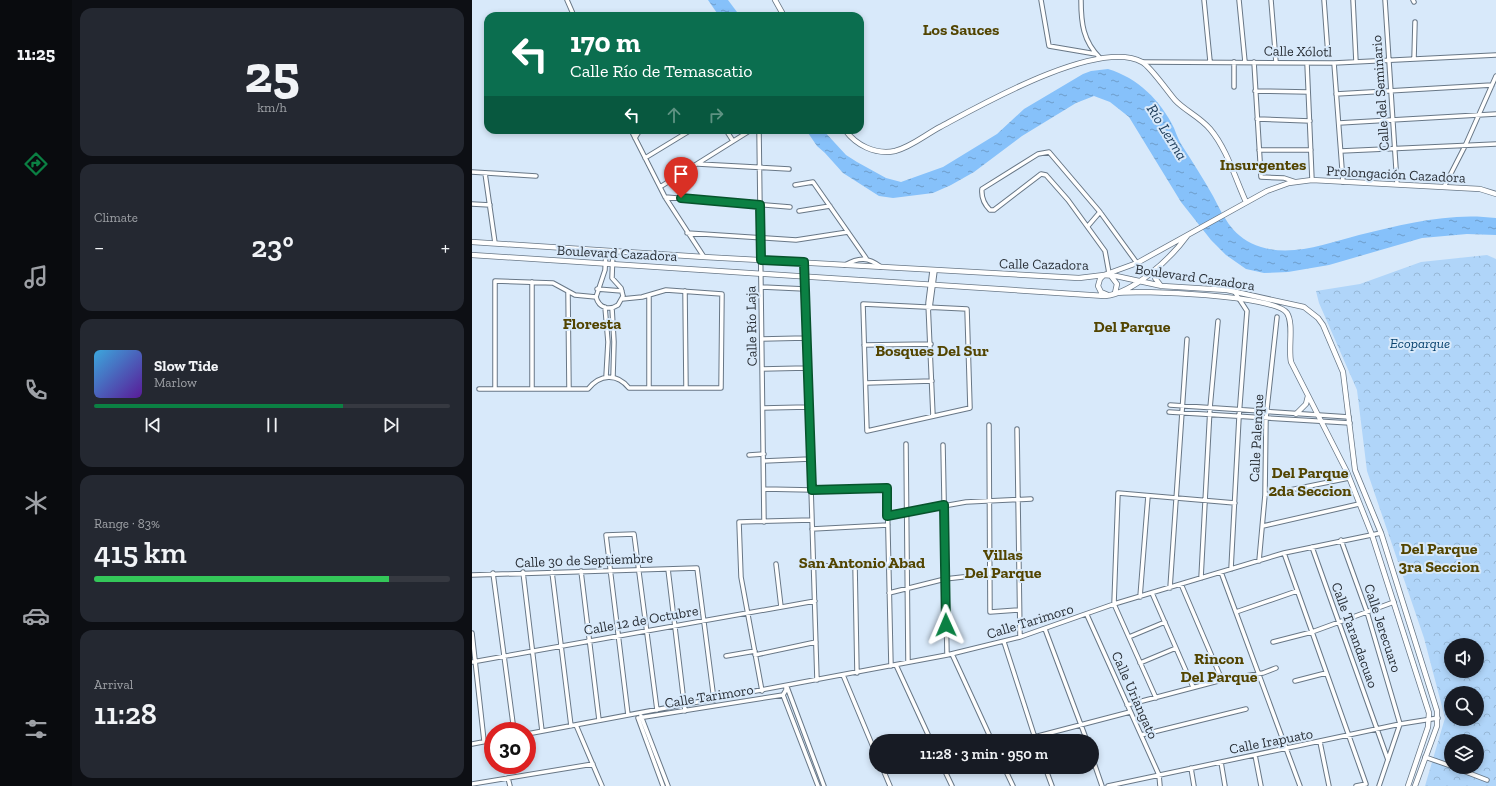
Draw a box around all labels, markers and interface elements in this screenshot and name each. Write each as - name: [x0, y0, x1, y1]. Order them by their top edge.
- district label: Los Sauces: [923, 20, 999, 39]
- text: 170 m: [570, 26, 641, 59]
- icon: left: [504, 28, 556, 80]
- street label: Calle del Seminario: [1368, 35, 1393, 151]
- street label: Calle Xólotl: [1264, 42, 1333, 61]
- text: 11:25: [17, 43, 55, 65]
- text: 25: [244, 43, 300, 105]
- text: Calle Río de Temascatio: [570, 60, 753, 82]
- text: km/h: [257, 100, 287, 115]
- water label: Río Lerma: [1143, 101, 1191, 163]
- icon: left: [621, 104, 643, 126]
- icon: ahead: [663, 104, 685, 126]
- icon: right: [705, 104, 727, 126]
- icon: directions: [22, 150, 50, 178]
- district label: Insurgentes: [1220, 155, 1306, 174]
- pin: [664, 157, 698, 198]
- street label: Prolongación Cazadora: [1326, 162, 1466, 187]
- icon: arrive: [670, 163, 692, 185]
- text: Climate: [94, 210, 138, 225]
- text: 23°: [251, 229, 294, 265]
- text: −: [94, 234, 104, 261]
- text: +: [441, 234, 450, 261]
- street label: Boulevard Cazadora: [556, 242, 678, 265]
- street label: Calle Cazadora: [999, 255, 1089, 274]
- street label: Boulevard Cazadora: [1134, 261, 1256, 294]
- icon: music: [22, 263, 50, 291]
- street label: Calle Río Laja: [742, 285, 761, 366]
- district label: Floresta: [563, 314, 621, 333]
- district label: Del Parque: [1094, 317, 1171, 336]
- park label: Ecoparque: [1390, 335, 1450, 352]
- district label: Bosques Del Sur: [875, 341, 989, 360]
- text: Slow Tide: [154, 357, 218, 375]
- text: Marlow: [154, 375, 197, 390]
- icon: phone: [22, 376, 50, 404]
- street label: Calle Palenque: [1246, 393, 1267, 482]
- icon: previous: [142, 414, 164, 436]
- icon: pause: [261, 414, 283, 436]
- icon: next: [380, 414, 402, 436]
- district label: Del Parque 2da Seccion: [1268, 463, 1352, 500]
- icon: climate: [22, 489, 50, 517]
- text: Range · 83%: [94, 516, 160, 531]
- text: 415 km: [94, 535, 187, 571]
- district label: Del Parque 3ra Seccion: [1398, 539, 1480, 576]
- district label: Villas Del Parque: [965, 545, 1042, 582]
- street label: Calle 30 de Septiembre: [515, 550, 654, 571]
- district label: San Antonio Abad: [799, 553, 925, 572]
- street label: Calle Tarandacuao: [1328, 580, 1382, 690]
- street label: Calle Jerecuaro: [1360, 582, 1405, 675]
- street label: Calle Tarimoro: [985, 600, 1076, 643]
- icon: car: [22, 602, 50, 630]
- street label: Calle 12 de Octubre: [583, 602, 700, 639]
- position arrow: [925, 604, 967, 646]
- map controls: [1444, 638, 1484, 774]
- button: sound: [1444, 638, 1484, 678]
- street label: Calle Uriangato: [1108, 649, 1161, 742]
- district label: Rincon Del Parque: [1181, 649, 1258, 686]
- text: Arrival: [94, 677, 133, 692]
- street label: Calle Tarimoro: [663, 681, 755, 712]
- button: search: [1444, 686, 1484, 726]
- text: 11:28: [94, 696, 157, 732]
- icon: filters: [22, 715, 50, 743]
- speed limit sign: 30: [484, 722, 536, 774]
- street label: Calle Irapuato: [1228, 725, 1314, 758]
- button: layers: [1444, 734, 1484, 774]
- text: 11:28 · 3 min · 950 m: [920, 745, 1048, 763]

